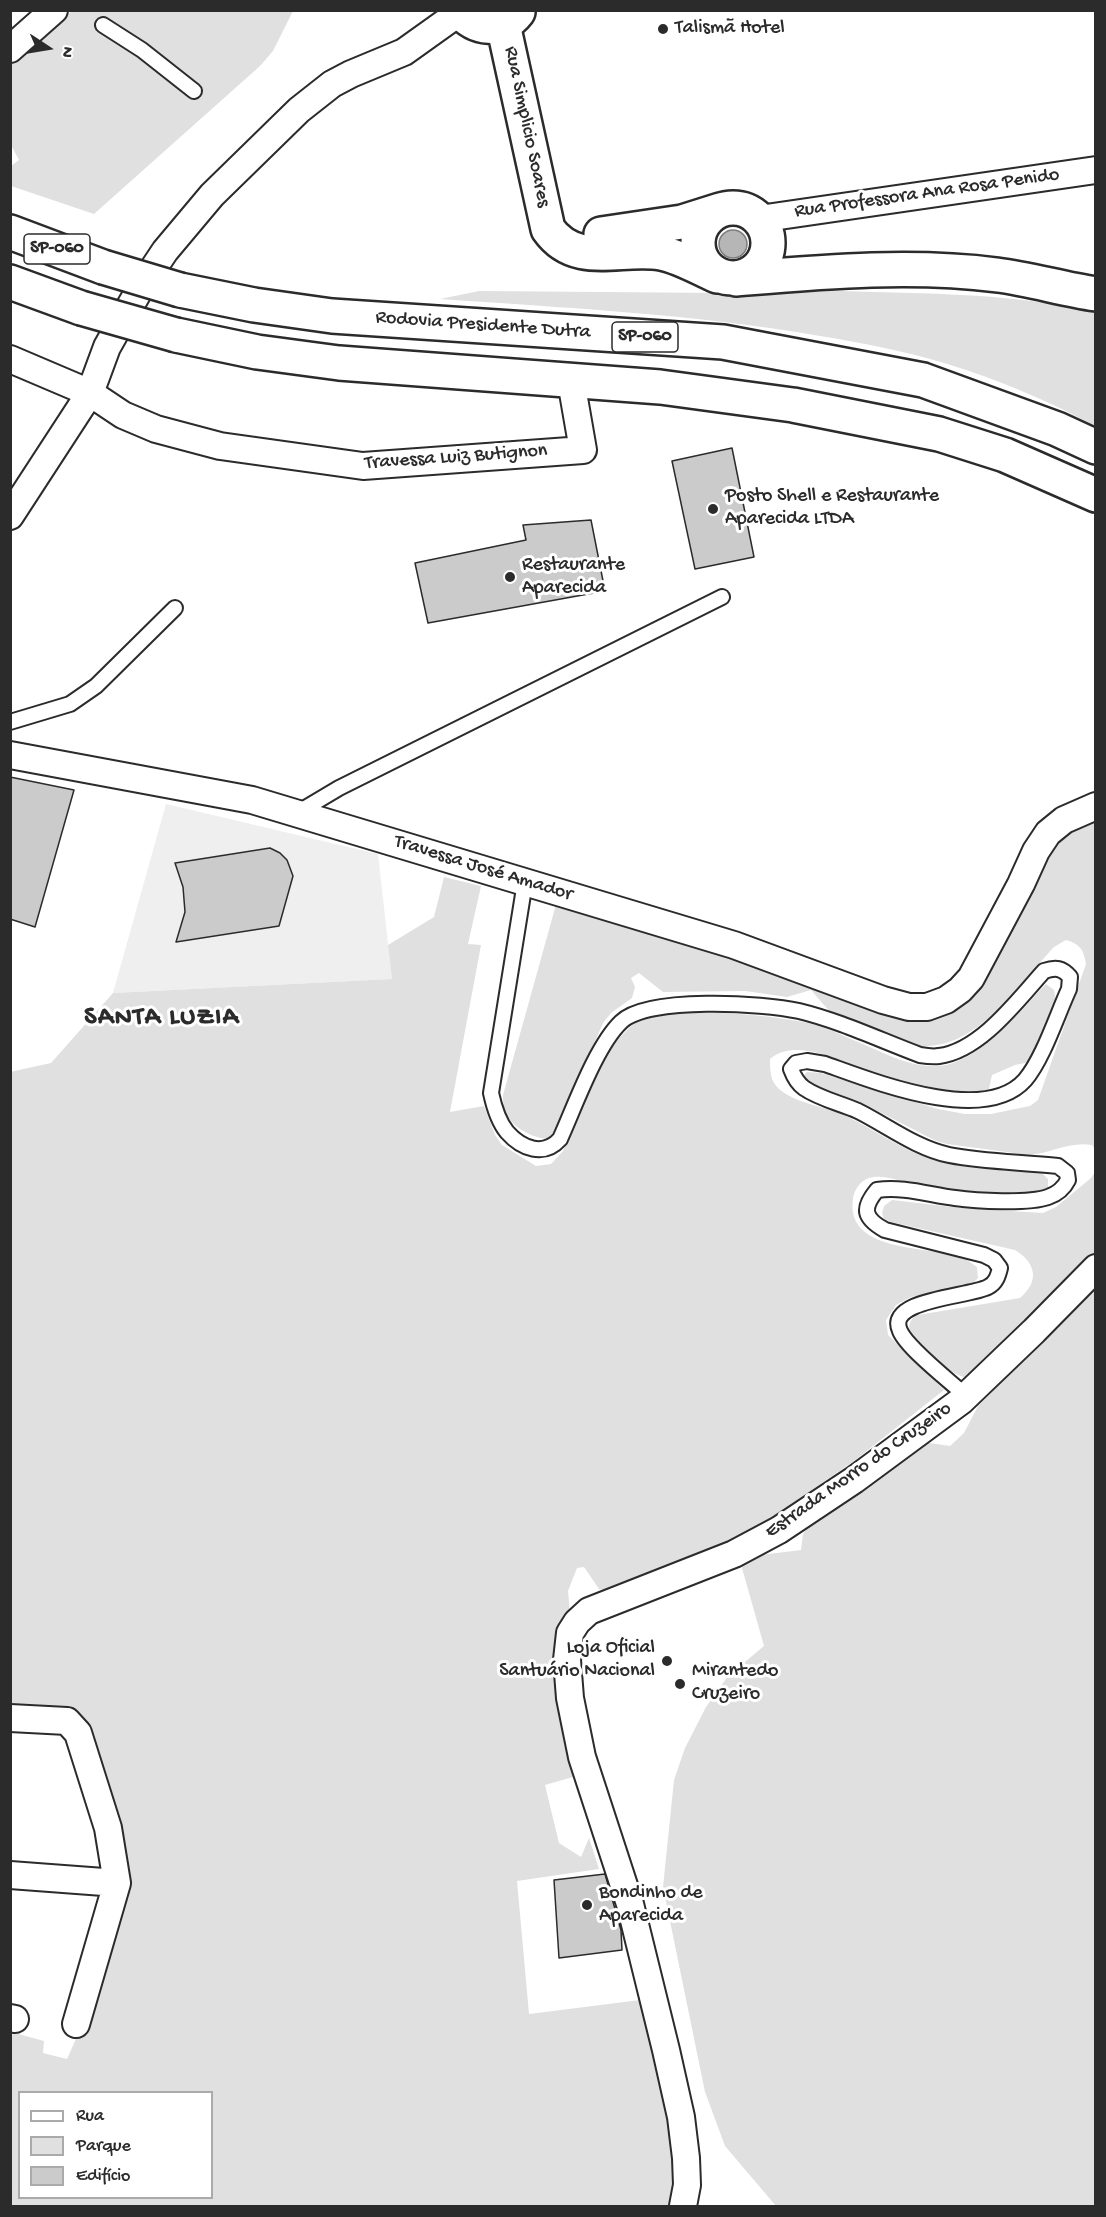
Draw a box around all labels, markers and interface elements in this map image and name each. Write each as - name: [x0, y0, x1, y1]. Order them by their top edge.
- place label: Talismã Hotel: [675, 17, 785, 41]
- north arrow: [18, 18, 78, 78]
- marker: Talismã Hotel: [656, 22, 670, 36]
- street label: Rua Simplicio Soares: [497, 44, 555, 210]
- text: N: [56, 45, 76, 59]
- street label: Rua Professora Ana Rosa Penido: [793, 164, 1061, 224]
- road number: SP-060: [24, 234, 90, 264]
- street label: Rodovia Presidente Dutra: [375, 307, 591, 345]
- road number: SP-060: [612, 322, 678, 352]
- street label: Travessa Luiz Butignon: [364, 440, 548, 476]
- place label: Posto Shell e Restaurante Aparecida LTDA: [725, 485, 939, 532]
- marker: Posto Shell e Restaurante Aparecida LTDA: [706, 502, 720, 516]
- place label: Restaurante Aparecida: [522, 554, 625, 601]
- marker: Restaurante Aparecida: [503, 570, 517, 584]
- street label: Travessa José Amador: [391, 830, 575, 908]
- district label: SANTA LUZIA: [84, 1003, 240, 1035]
- street label: Estrada Morro do Cruzeiro: [761, 1397, 957, 1545]
- place label: Loja Oficial Santuário Nacional: [499, 1637, 655, 1684]
- marker: Loja Oficial Santuário Nacional: [660, 1654, 674, 1668]
- place label: Mirantedo Cruzeiro: [692, 1660, 778, 1707]
- marker: Mirantedo Cruzeiro: [673, 1677, 687, 1691]
- place label: Bondinho de Aparecida: [599, 1882, 703, 1929]
- marker: Bondinho de Aparecida: [580, 1898, 594, 1912]
- legend: [18, 2091, 213, 2199]
- text: Rua: [76, 2106, 104, 2127]
- text: Parque: [76, 2136, 131, 2157]
- text: Edifício: [76, 2166, 130, 2187]

